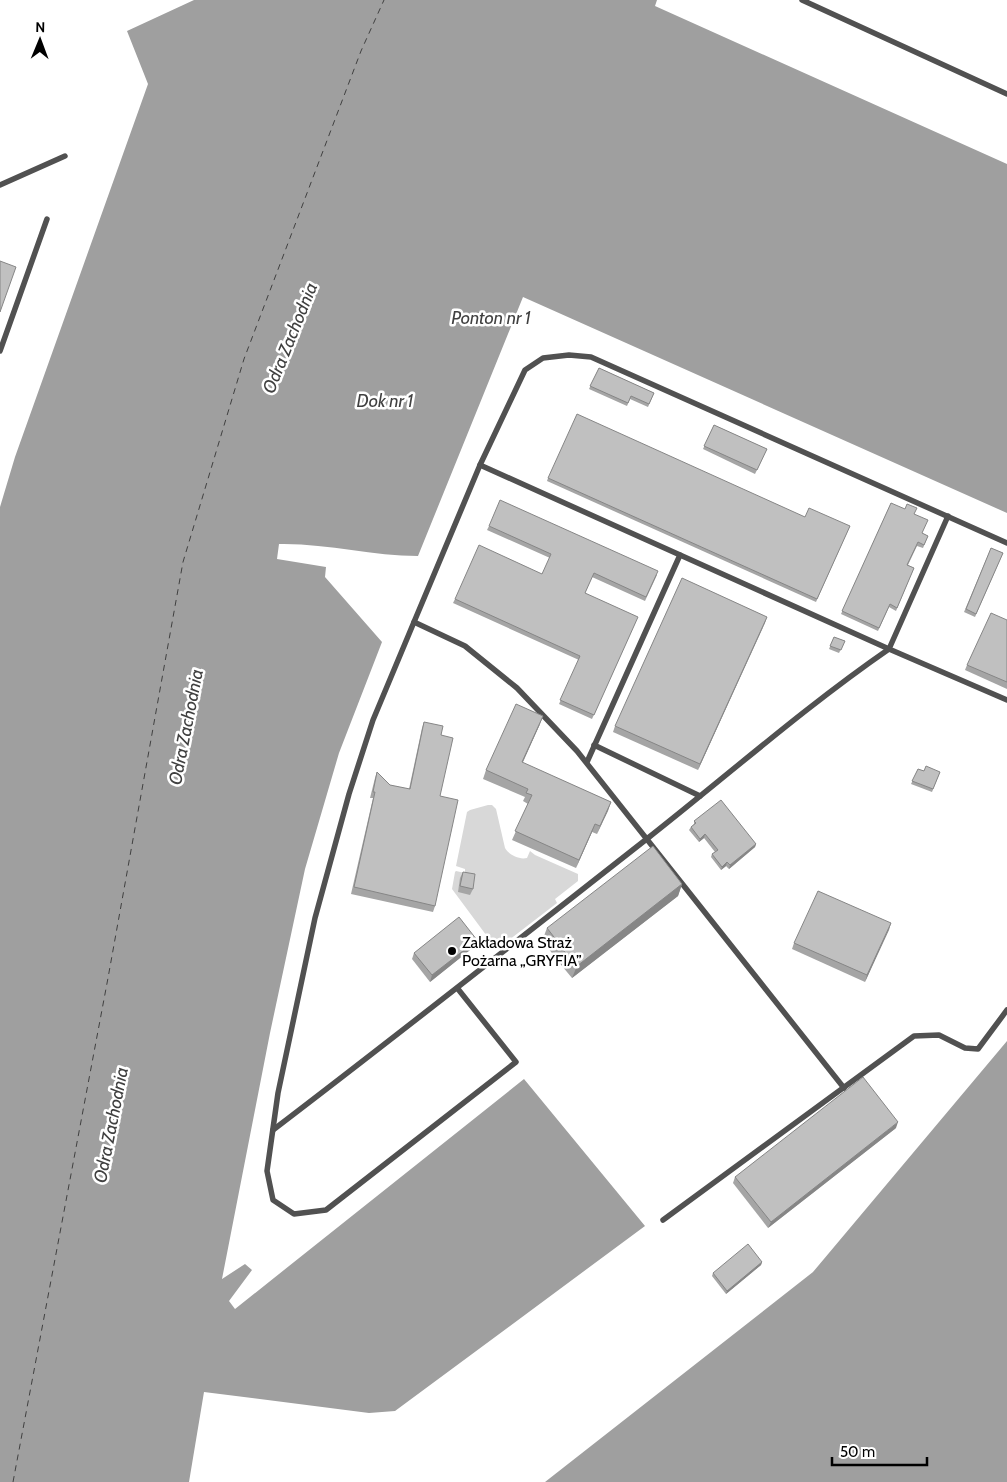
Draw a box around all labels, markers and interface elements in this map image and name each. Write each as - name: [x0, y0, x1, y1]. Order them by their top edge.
- north arrow: [15, 15, 65, 65]
- text: N: [35, 18, 45, 36]
- water label: Odra Zachodnia: [258, 279, 322, 397]
- water label: Ponton nr 1: [451, 307, 531, 329]
- water label: Dok nr 1: [357, 390, 414, 412]
- water label: Odra Zachodnia: [164, 667, 208, 787]
- place label: Zakładowa Straż Pożarna „GRYFIA”: [462, 933, 582, 970]
- marker: Zakładowa Straż Pożarna „GRYFIA”: [446, 945, 458, 957]
- water label: Odra Zachodnia: [89, 1065, 133, 1185]
- scale bar: [832, 1434, 927, 1466]
- text: 50 m: [840, 1443, 875, 1461]

